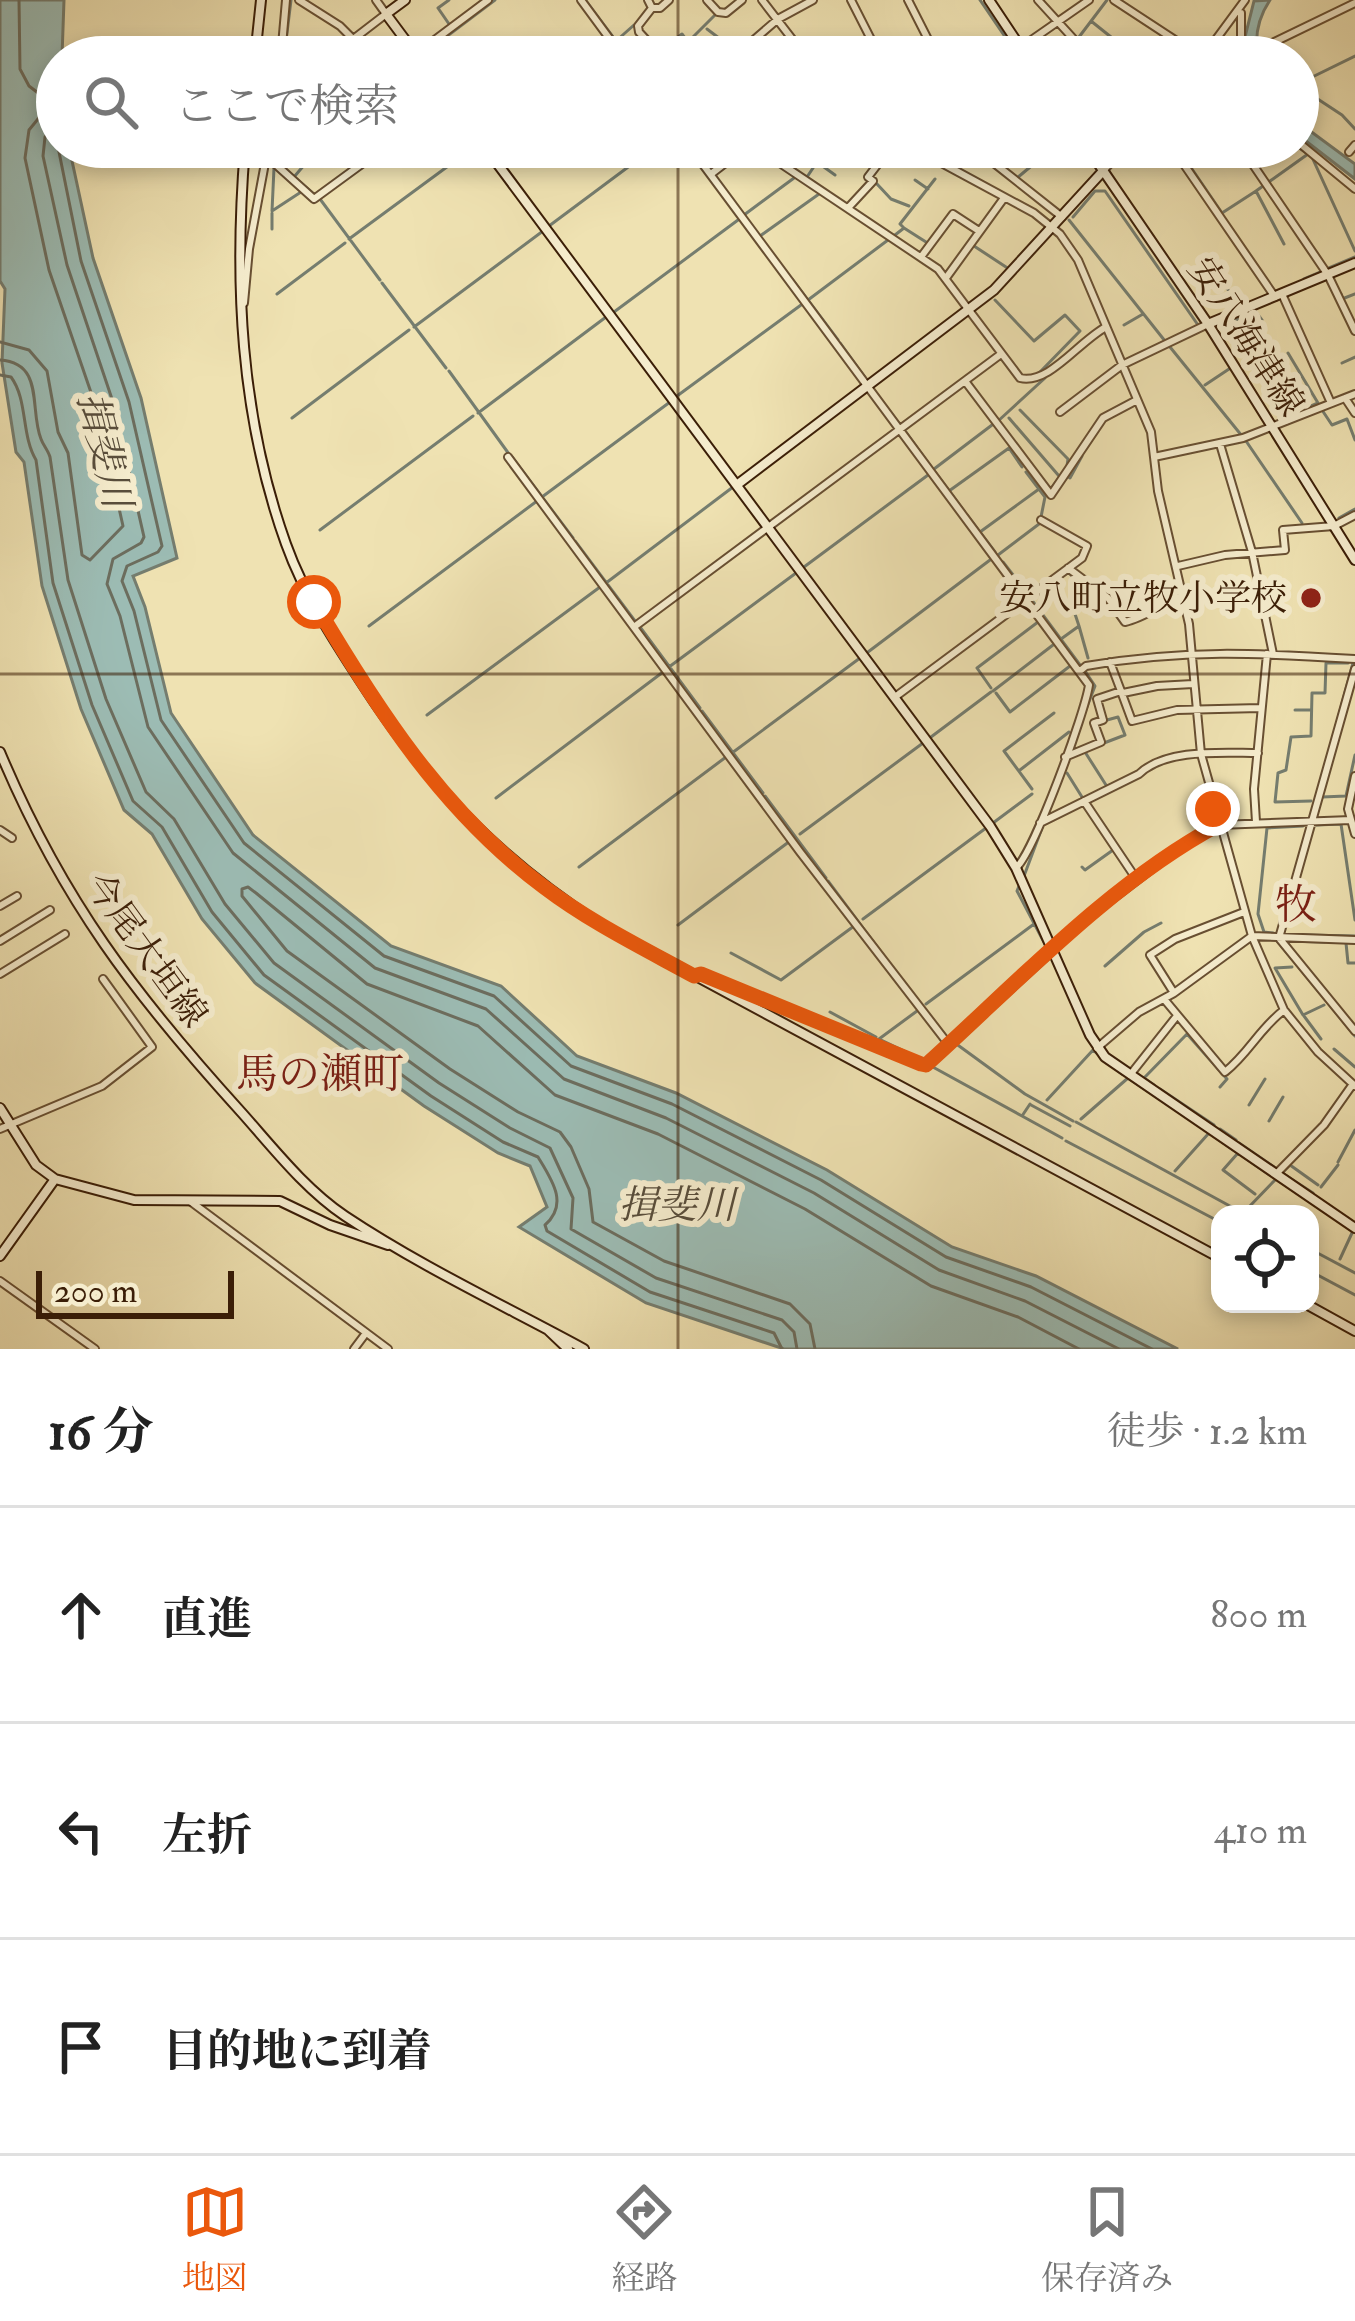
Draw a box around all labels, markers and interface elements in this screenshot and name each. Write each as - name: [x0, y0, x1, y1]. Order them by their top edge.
- search box: [36, 36, 1319, 168]
- icon: search: [78, 69, 144, 135]
- text: ここで検索: [174, 79, 399, 135]
- street label: 安八海津線: [1178, 249, 1314, 425]
- water label: 揖斐川: [66, 387, 143, 517]
- route start: [287, 575, 341, 629]
- place label: 安八町立牧小学校: [999, 576, 1287, 621]
- marker: 安八町立牧小学校: [1298, 585, 1324, 611]
- route end: [1186, 782, 1240, 836]
- street label: 今尾大垣線: [75, 864, 217, 1036]
- district label: 牧: [1275, 880, 1317, 932]
- district label: 馬の瀬町: [236, 1049, 404, 1101]
- water label: 揖斐川: [618, 1181, 739, 1230]
- map controls: [1211, 1205, 1319, 1313]
- button: locate: [1211, 1205, 1319, 1313]
- scale bar: [36, 1265, 234, 1318]
- text: 200 m: [54, 1271, 137, 1312]
- text: 16 分: [48, 1401, 153, 1465]
- text: 徒歩 · 1.2 km: [1107, 1407, 1307, 1456]
- icon: ahead: [48, 1582, 114, 1648]
- text: 800 m: [1210, 1590, 1307, 1639]
- text: 直進: [162, 1592, 252, 1648]
- icon: left: [48, 1798, 114, 1864]
- text: 410 m: [1214, 1806, 1307, 1855]
- text: 左折: [162, 1808, 252, 1864]
- icon: arrive: [48, 2014, 114, 2080]
- text: 目的地に到着: [162, 2024, 432, 2080]
- tab: 地図: [182, 2179, 248, 2299]
- tab: 経路: [611, 2179, 677, 2299]
- tab: 保存済み: [1041, 2179, 1173, 2299]

